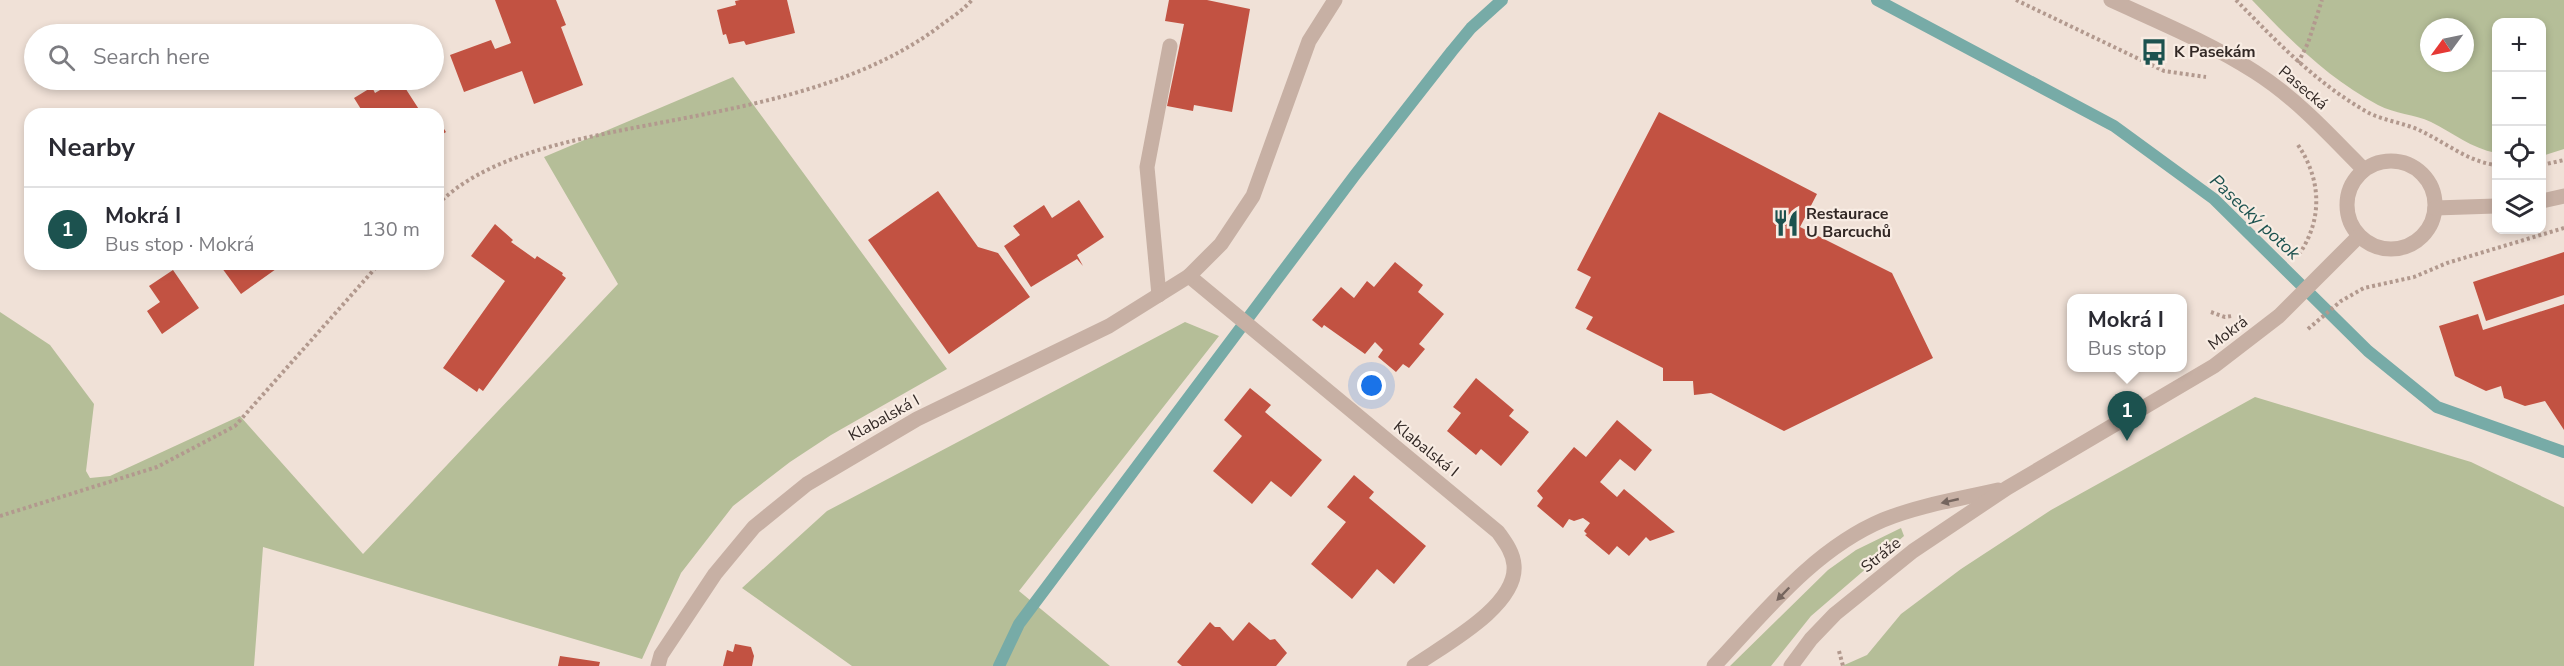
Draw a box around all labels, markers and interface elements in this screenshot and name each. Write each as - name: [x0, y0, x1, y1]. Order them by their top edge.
- north arrow: [2420, 18, 2474, 72]
- map controls: [2492, 18, 2546, 234]
- button: +: [2492, 18, 2546, 72]
- search box: [24, 24, 444, 90]
- bus stop icon: K Pasekám: [2139, 37, 2169, 67]
- icon: search: [45, 41, 78, 74]
- place label: K Pasekám: [2174, 41, 2256, 63]
- text: Search here: [93, 42, 210, 72]
- street label: Pasecká: [2274, 61, 2332, 115]
- button: −: [2492, 72, 2546, 126]
- button: locate: [2492, 126, 2546, 180]
- text: Nearby: [48, 130, 135, 165]
- water label: Pasecký potok: [2205, 169, 2306, 266]
- button: layers: [2492, 180, 2546, 234]
- text: Mokrá I: [105, 201, 181, 231]
- place label: Restaurace U Barcuchů: [1806, 203, 1891, 243]
- restaurant icon: Restaurace U Barcuchů: [1771, 208, 1801, 238]
- text: 1: [62, 216, 74, 243]
- text: 130 m: [362, 216, 420, 243]
- text: Bus stop · Mokrá: [105, 231, 254, 258]
- popup: [2067, 294, 2187, 372]
- text: Mokrá I: [2088, 305, 2164, 335]
- street label: Mokrá: [2204, 311, 2252, 355]
- text: Bus stop: [2088, 335, 2166, 362]
- your location: [1357, 371, 1386, 400]
- street label: Klabalská I: [845, 389, 923, 447]
- pin: 1: [2108, 392, 2146, 441]
- street label: Klabalská I: [1389, 416, 1463, 482]
- one-way arrow: [1940, 497, 1959, 506]
- street label: Stráže: [1856, 532, 1906, 578]
- one-way arrow: [1776, 586, 1790, 601]

